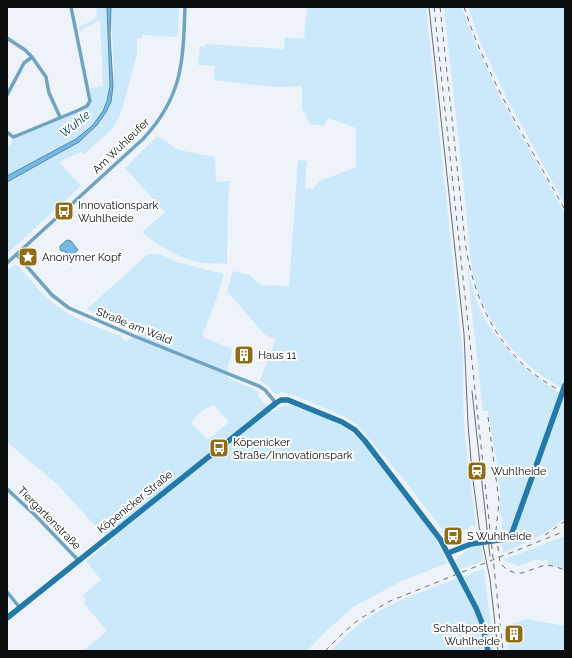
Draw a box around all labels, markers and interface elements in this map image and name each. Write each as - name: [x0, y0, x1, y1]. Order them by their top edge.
- water label: Wuhle: [57, 107, 93, 140]
- street label: Am Wuhleufer: [90, 116, 152, 176]
- place label: Innovationspark Wuhlheide: [78, 199, 159, 225]
- bus stop icon: Innovationspark Wuhlheide: [53, 200, 75, 222]
- place icon: Anonymer Kopf: [17, 246, 39, 268]
- place label: Anonymer Kopf: [42, 251, 122, 264]
- street label: Straße am Wald: [94, 305, 174, 347]
- building icon: Haus 11: [233, 344, 255, 366]
- place label: Haus 11: [258, 349, 296, 362]
- place label: Köpenicker Straße/Innovationspark: [233, 436, 353, 462]
- bus stop icon: Köpenicker Straße/Innovationspark: [208, 437, 230, 459]
- station icon: Wuhlheide: [466, 460, 488, 482]
- place label: Wuhlheide: [491, 465, 547, 478]
- street label: Köpenicker Straße: [95, 468, 175, 536]
- street label: Tiergartenstraße: [15, 484, 84, 553]
- bus stop icon: S Wuhlheide: [442, 525, 464, 547]
- place label: S Wuhlheide: [467, 530, 532, 543]
- place label: Schaltposten Wuhlheide: [433, 622, 501, 648]
- building icon: Schaltposten Wuhlheide: [503, 623, 525, 645]

